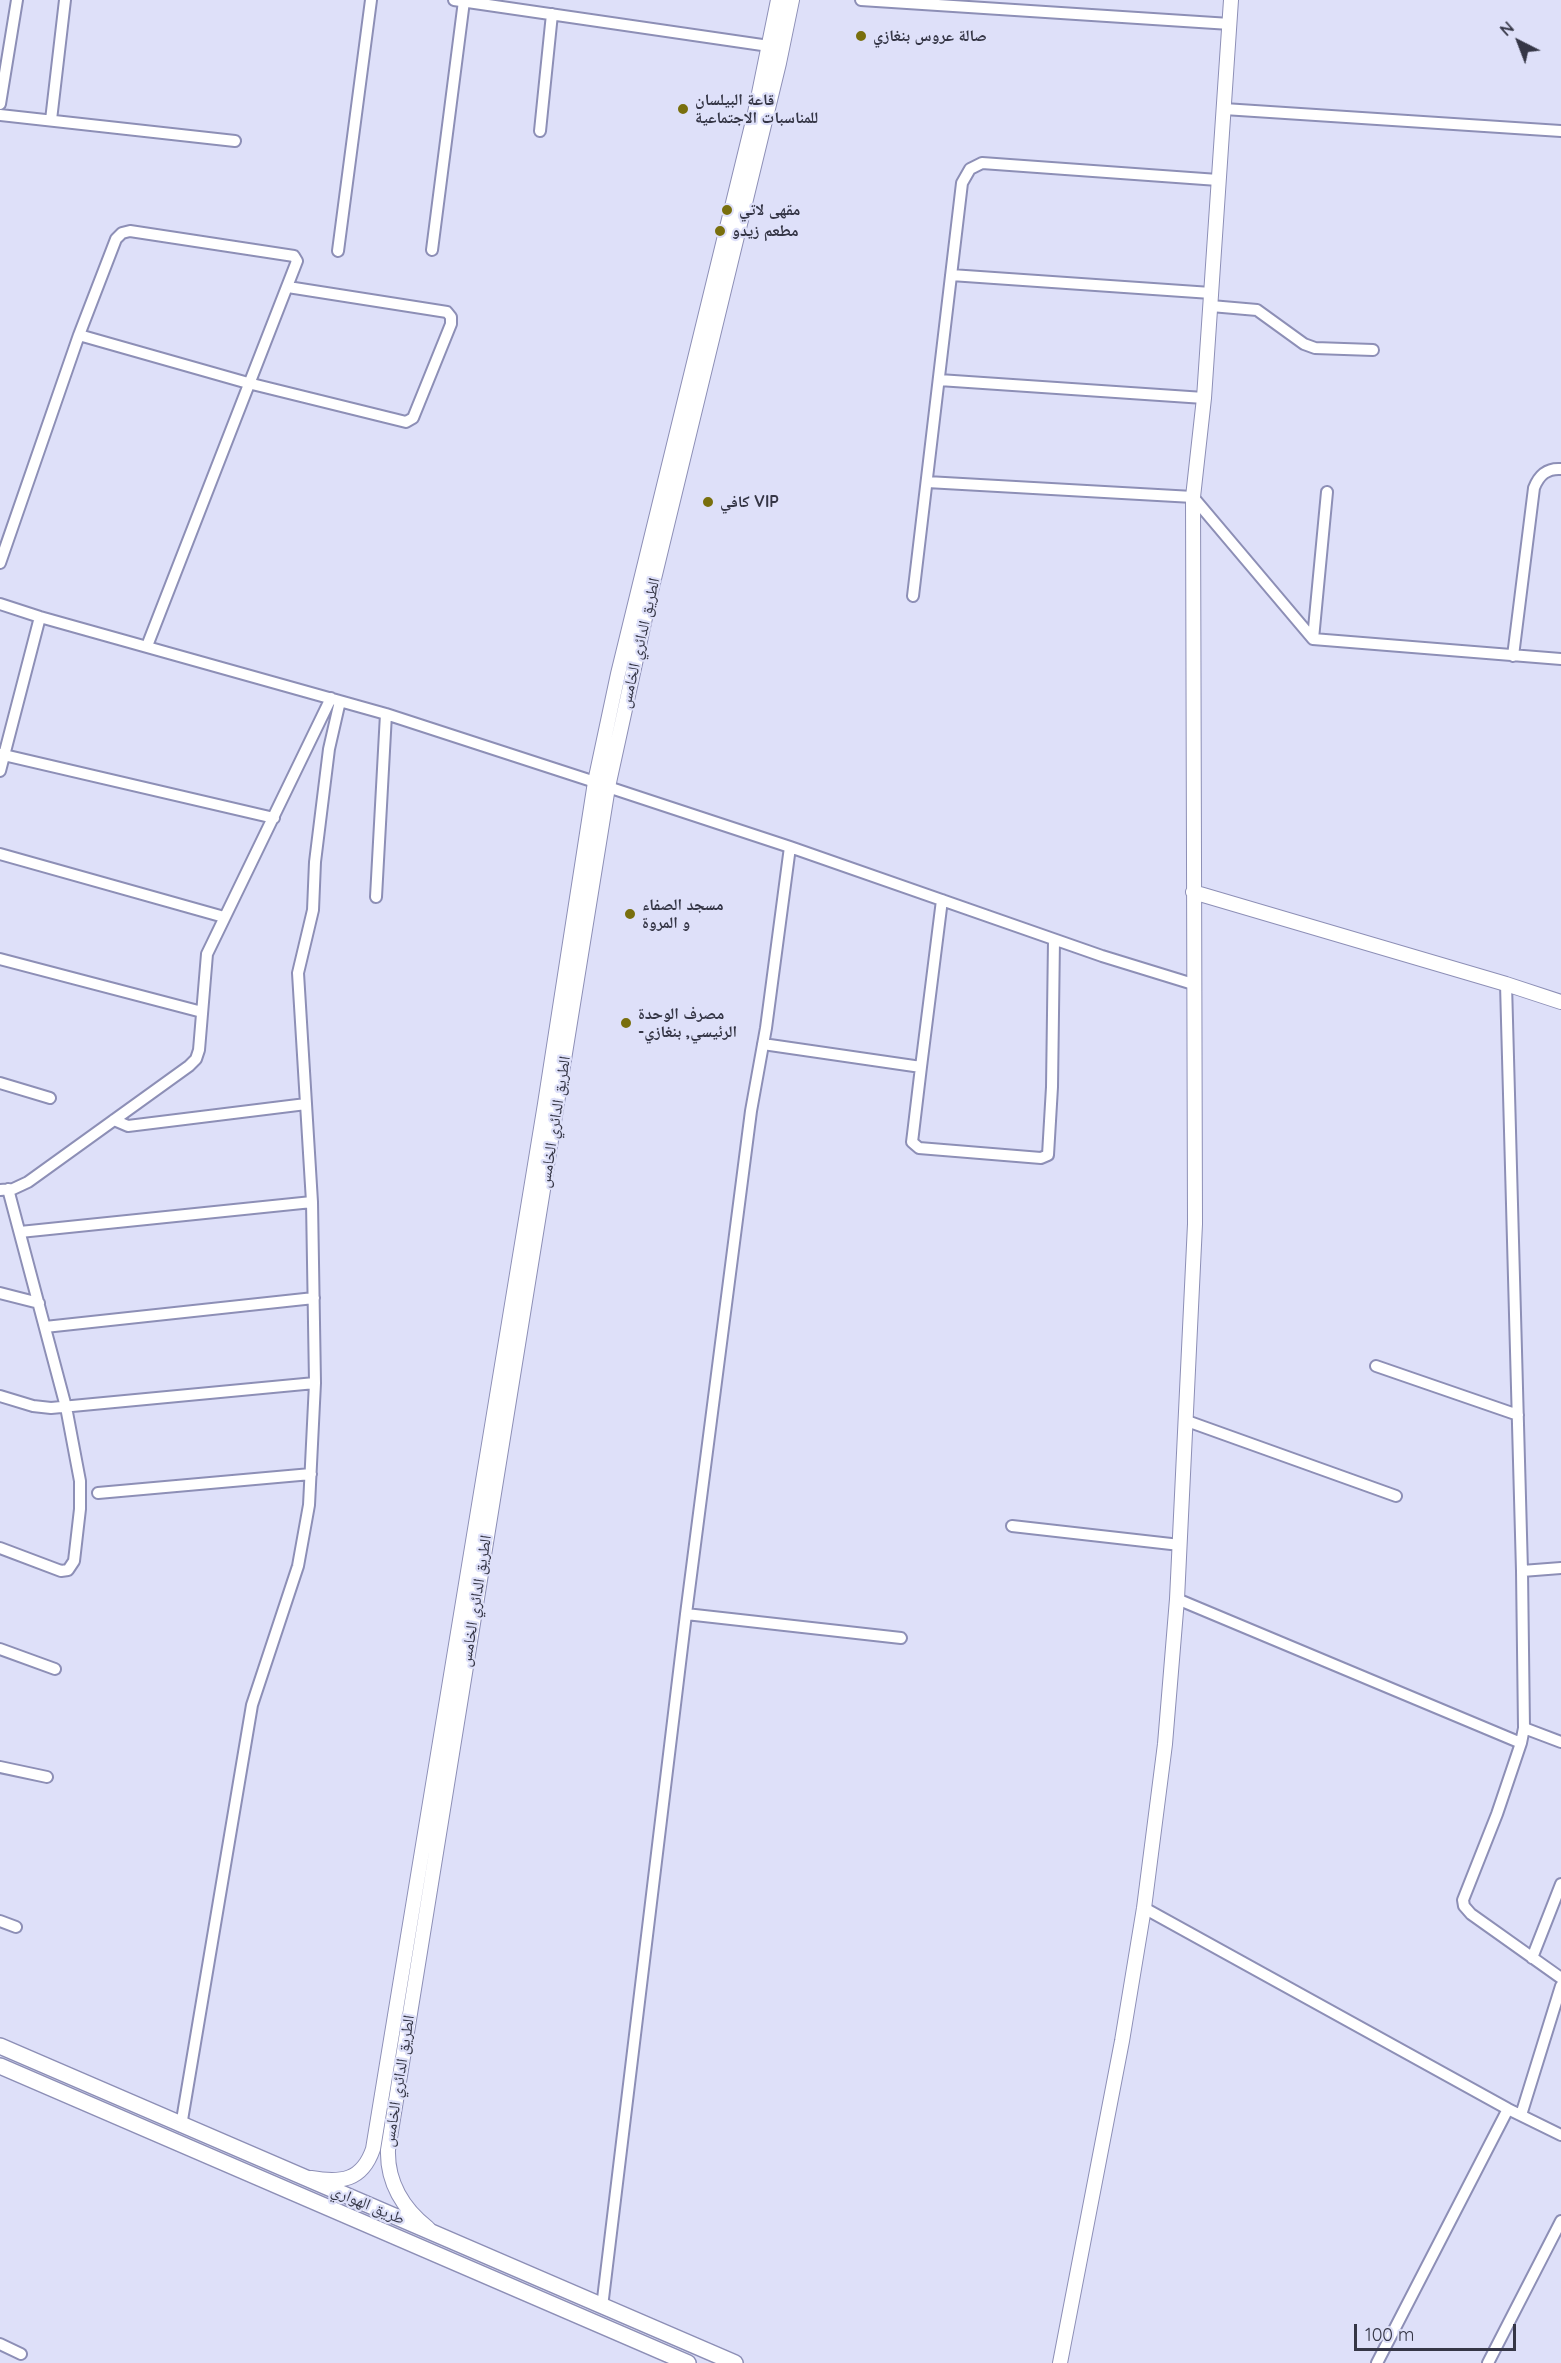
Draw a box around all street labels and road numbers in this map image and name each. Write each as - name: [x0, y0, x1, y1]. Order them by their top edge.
- street label: الطريق الدائري الخامس: [616, 576, 664, 710]
- street label: الطريق الدائري الخامس: [535, 1055, 575, 1189]
- street label: الطريق الدائري الخامس: [456, 1534, 496, 1668]
- street label: الطريق الدائري الخامس: [379, 2014, 419, 2148]
- street label: طريق الهواري: [328, 2181, 408, 2229]

